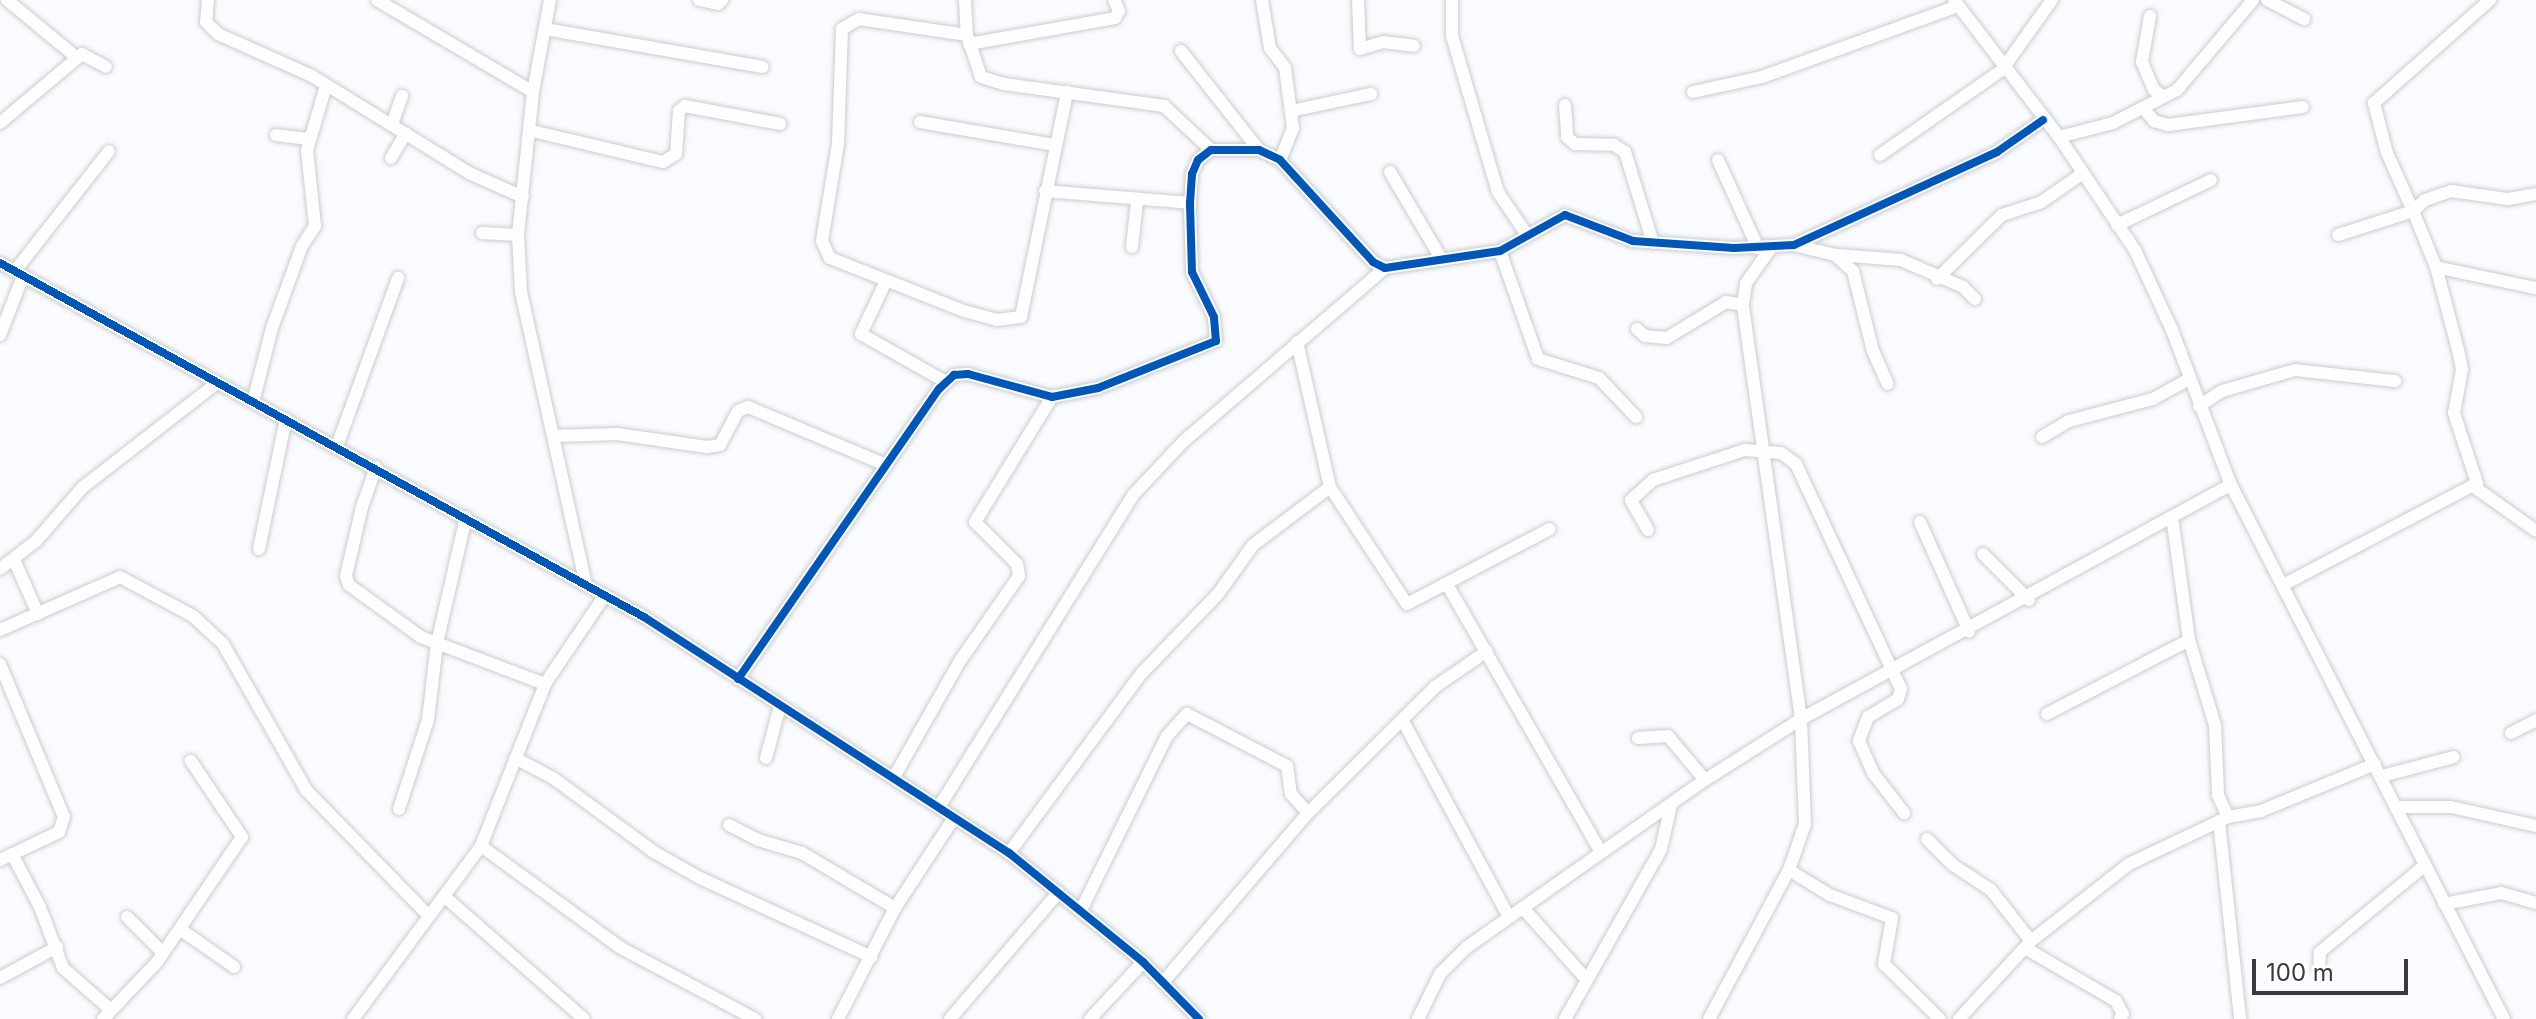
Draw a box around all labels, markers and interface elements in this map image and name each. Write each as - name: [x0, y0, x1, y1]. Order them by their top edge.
- scale bar: [2256, 943, 2412, 993]
- text: 100 m: [2266, 958, 2334, 987]

